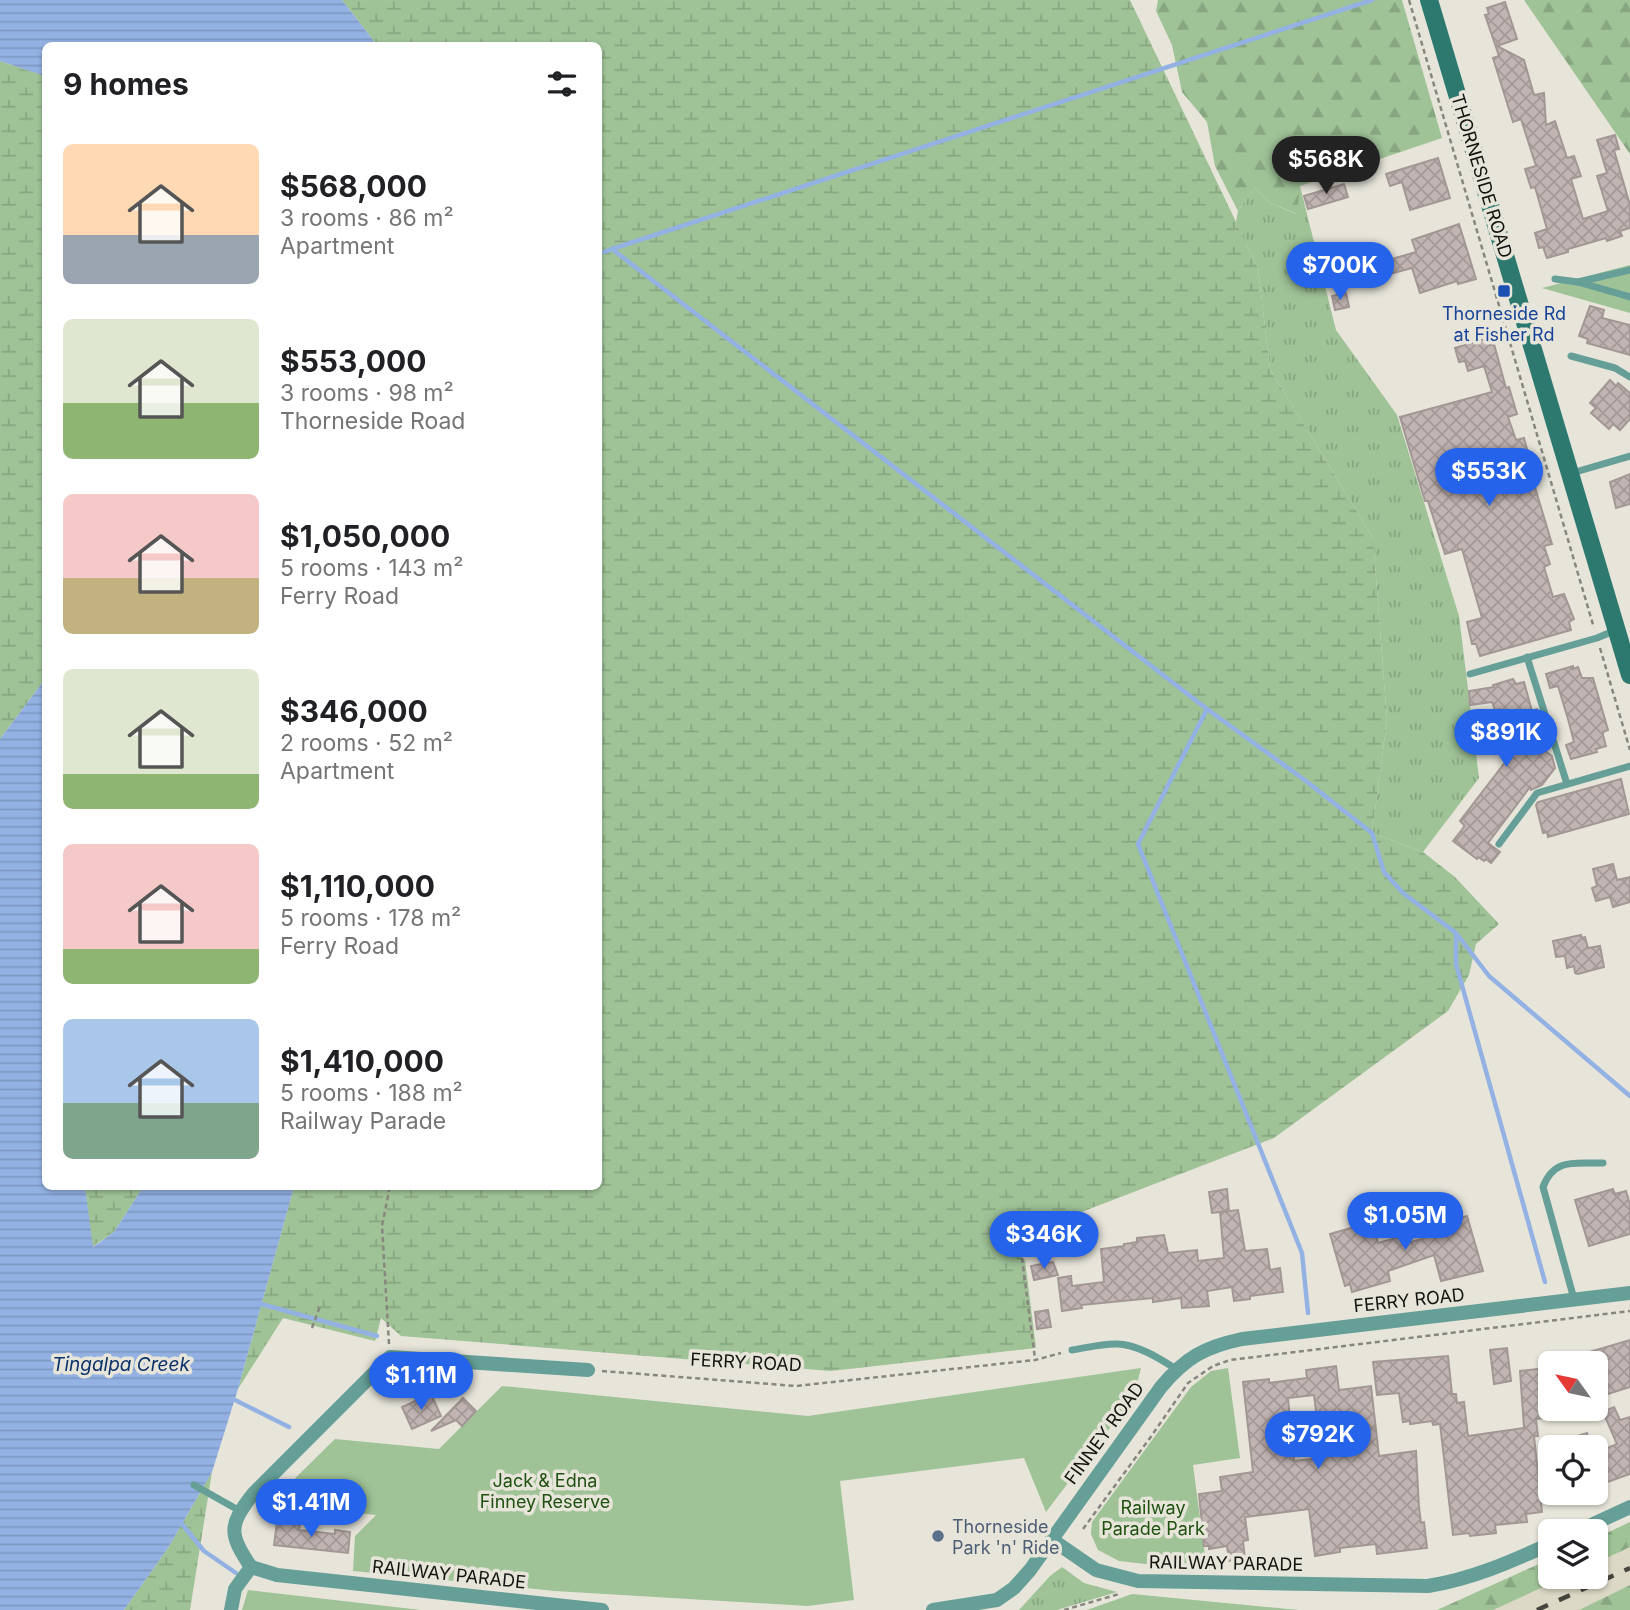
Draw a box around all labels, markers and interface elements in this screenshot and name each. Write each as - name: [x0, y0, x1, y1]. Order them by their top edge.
- icon: filters: [543, 65, 581, 103]
- text: 9 homes: [63, 66, 189, 102]
- street label: THORNESIDE ROAD: [1447, 92, 1517, 260]
- pin: $568K: [1277, 136, 1375, 196]
- text: $568K: [1288, 145, 1364, 173]
- text: $568,000: [280, 168, 427, 204]
- icon: home: [119, 172, 203, 256]
- text: 3 rooms · 86 m²: [280, 204, 454, 232]
- text: Apartment: [280, 232, 394, 260]
- pin: $700K: [1291, 243, 1389, 302]
- text: $700K: [1302, 251, 1378, 279]
- marker: Thorneside Rd at Fisher Rd: [1496, 283, 1512, 299]
- place label: Thorneside Rd at Fisher Rd: [1442, 303, 1566, 345]
- text: $553,000: [280, 343, 427, 379]
- icon: home: [119, 347, 203, 431]
- text: 3 rooms · 98 m²: [280, 379, 454, 407]
- text: Thorneside Road: [280, 407, 465, 435]
- pin: $553K: [1440, 448, 1538, 508]
- text: $553K: [1451, 457, 1527, 485]
- text: $1,050,000: [280, 518, 450, 554]
- icon: home: [119, 522, 203, 606]
- text: 5 rooms · 143 m²: [280, 554, 463, 582]
- text: Ferry Road: [280, 582, 399, 610]
- text: $346,000: [280, 693, 428, 729]
- icon: home: [119, 697, 203, 781]
- pin: $891K: [1457, 710, 1555, 769]
- text: $891K: [1470, 718, 1542, 746]
- text: 2 rooms · 52 m²: [280, 729, 453, 757]
- text: Apartment: [280, 757, 394, 785]
- text: $1,110,000: [280, 868, 435, 904]
- icon: home: [119, 872, 203, 956]
- text: 5 rooms · 178 m²: [280, 904, 461, 932]
- text: Ferry Road: [280, 932, 399, 960]
- text: $1,410,000: [280, 1043, 444, 1079]
- icon: home: [119, 1047, 203, 1131]
- text: 5 rooms · 188 m²: [280, 1079, 463, 1107]
- text: Railway Parade: [280, 1107, 446, 1135]
- pin: $1.05M: [1348, 1192, 1462, 1252]
- text: $1.05M: [1363, 1201, 1447, 1229]
- pin: $346K: [995, 1212, 1093, 1271]
- text: $346K: [1006, 1220, 1082, 1248]
- street label: FERRY ROAD: [1352, 1284, 1466, 1316]
- street label: FERRY ROAD: [690, 1349, 802, 1375]
- north arrow: [1538, 1351, 1608, 1421]
- map controls: [1538, 1351, 1608, 1589]
- pin: $1.11M: [364, 1352, 478, 1412]
- water label: Tingalpa Creek: [52, 1353, 190, 1376]
- text: $1.11M: [385, 1361, 457, 1389]
- street label: FINNEY ROAD: [1060, 1378, 1148, 1488]
- pin: $792K: [1269, 1412, 1367, 1471]
- text: $792K: [1281, 1420, 1355, 1448]
- button: locate: [1538, 1435, 1608, 1505]
- park label: Jack & Edna Finney Reserve: [480, 1470, 610, 1512]
- pin: $1.41M: [254, 1480, 368, 1539]
- text: $1.41M: [272, 1488, 350, 1516]
- park label: Railway Parade Park: [1101, 1497, 1205, 1539]
- place label: Thorneside Park 'n' Ride: [952, 1516, 1060, 1558]
- button: layers: [1538, 1519, 1608, 1589]
- marker: Thorneside Park 'n' Ride: [930, 1528, 946, 1544]
- street label: RAILWAY PARADE: [1149, 1551, 1303, 1575]
- street label: RAILWAY PARADE: [371, 1555, 527, 1593]

